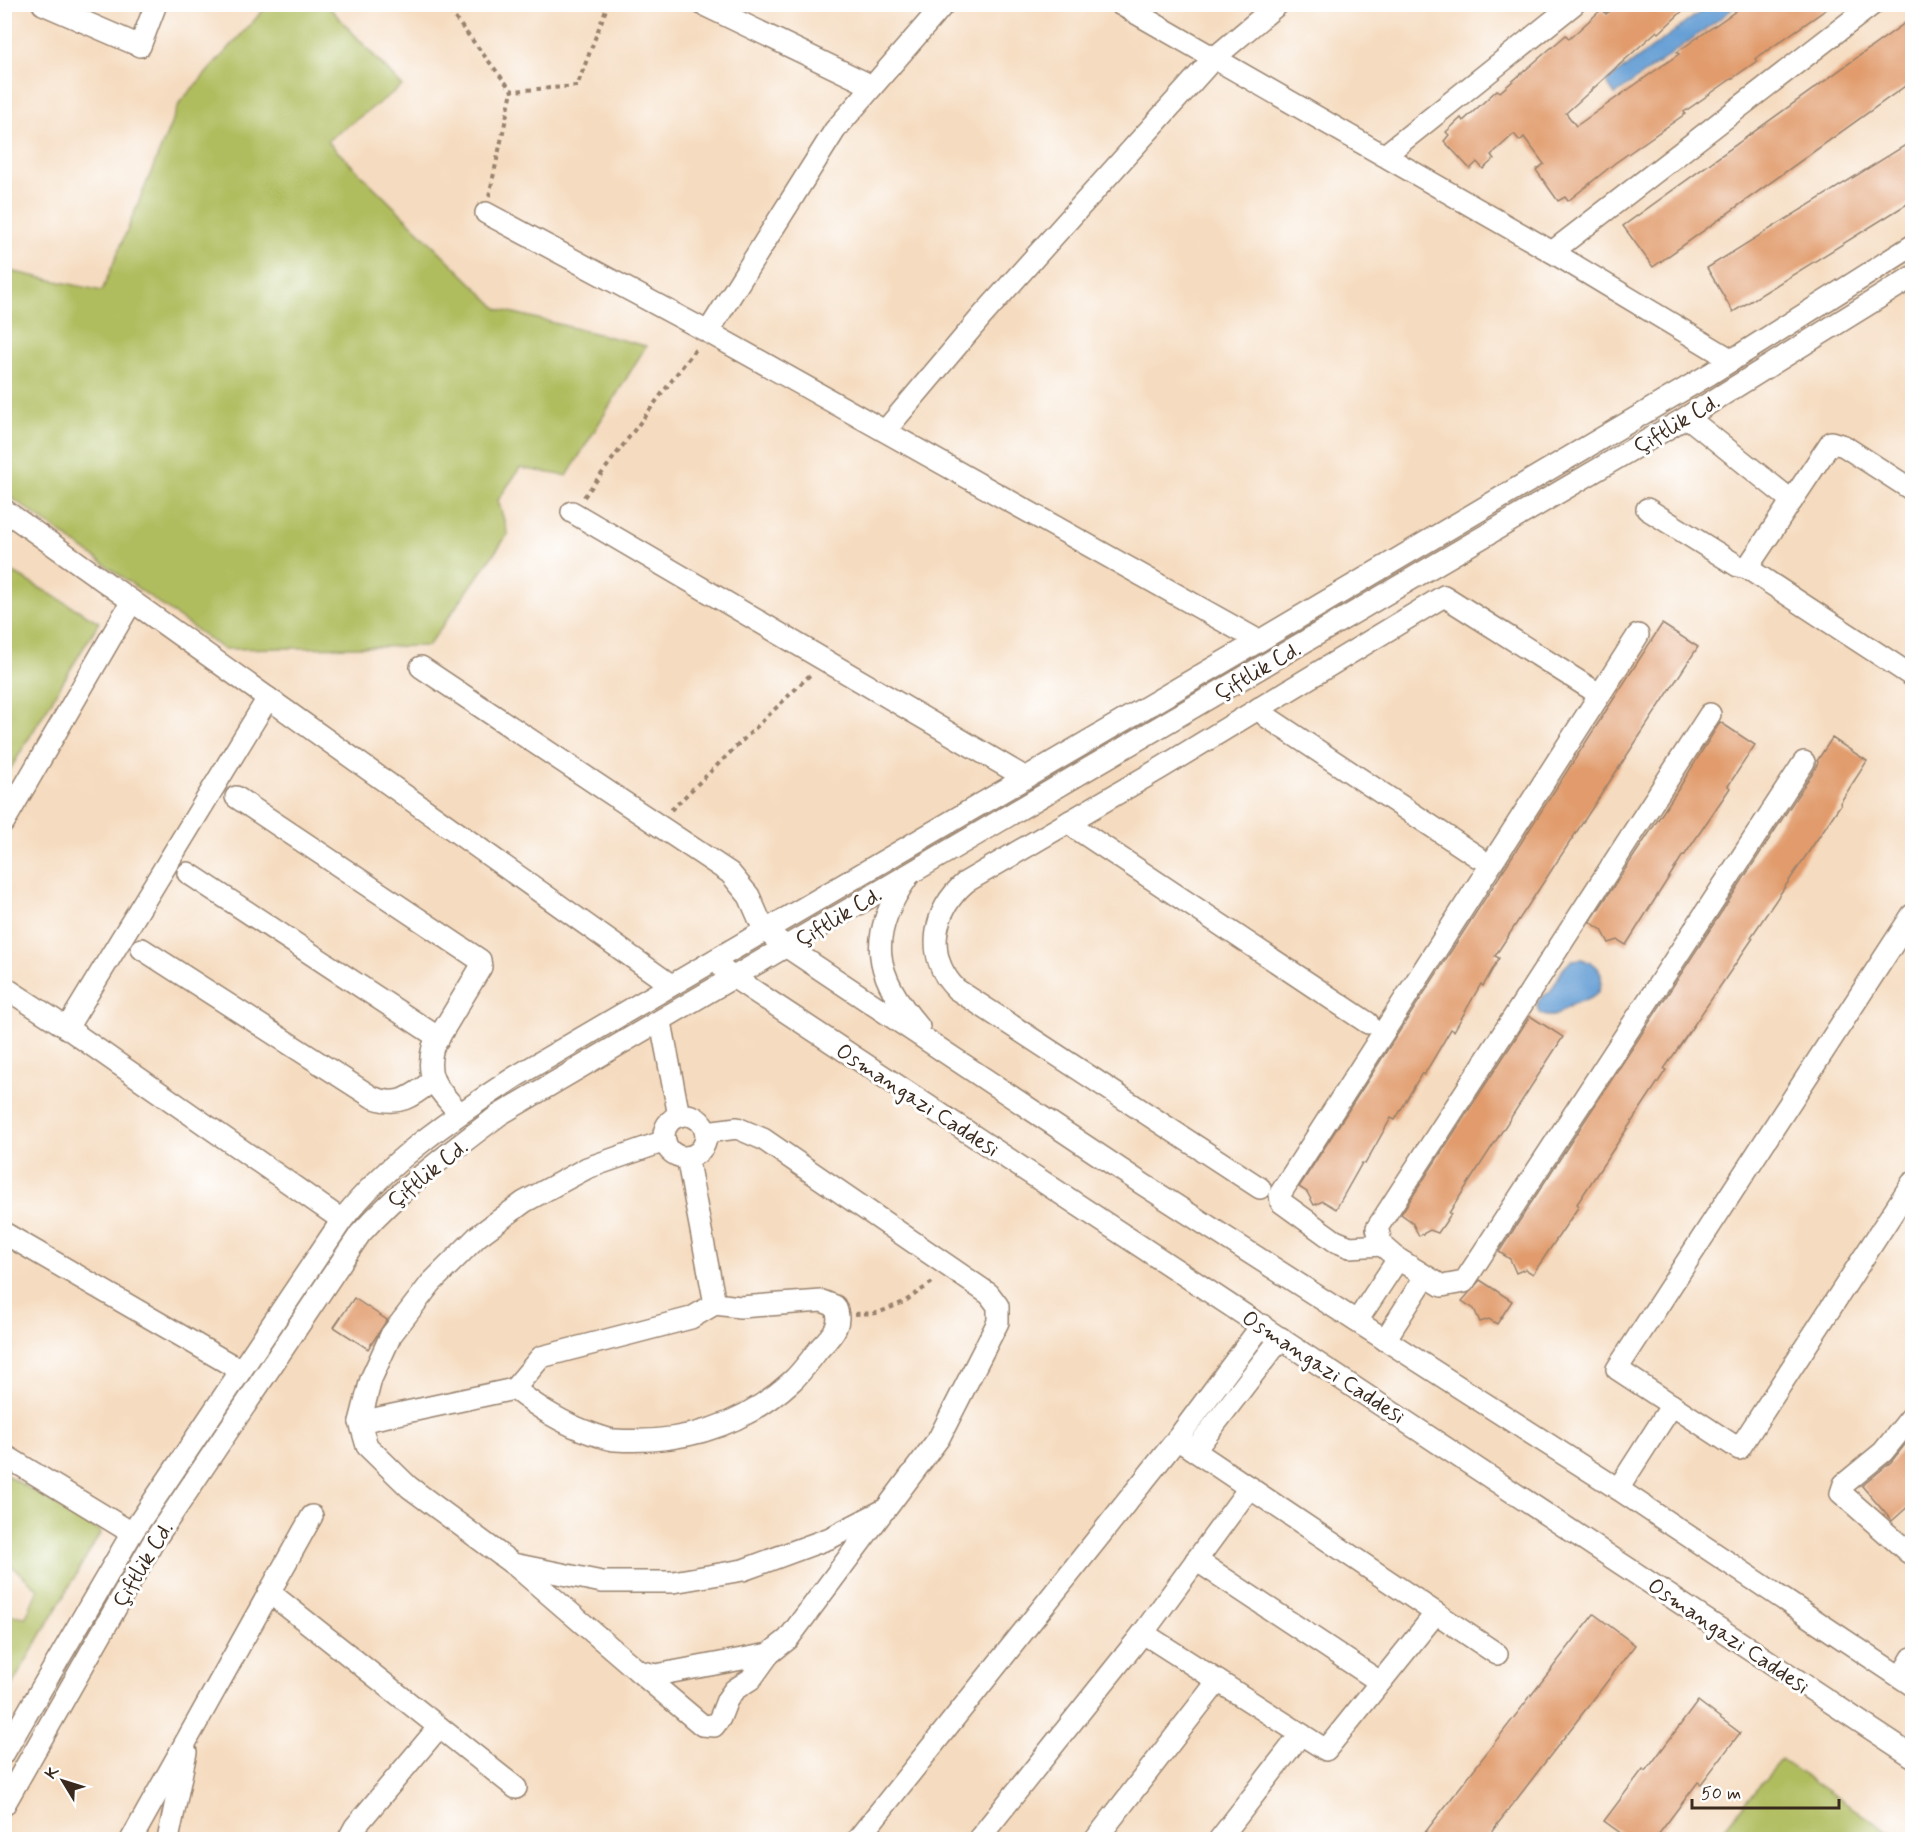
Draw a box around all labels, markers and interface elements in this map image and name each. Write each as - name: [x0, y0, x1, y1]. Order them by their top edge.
- street label: Çiftlik Cd.: [1629, 388, 1725, 461]
- street label: Çiftlik Cd.: [1210, 636, 1306, 708]
- street label: Çiftlik Cd.: [791, 881, 887, 954]
- street label: Osmangazi Caddesi: [829, 1037, 1004, 1165]
- street label: Çiftlik Cd.: [382, 1134, 474, 1216]
- street label: Osmangazi Caddesi: [1235, 1304, 1410, 1432]
- street label: Çiftlik Cd.: [107, 1517, 180, 1613]
- street label: Osmangazi Caddesi: [1641, 1572, 1814, 1702]
- north arrow: [33, 1751, 93, 1811]
- text: K: [41, 1761, 65, 1784]
- scale bar: [1692, 1772, 1839, 1810]
- text: 50 m: [1701, 1782, 1741, 1806]

